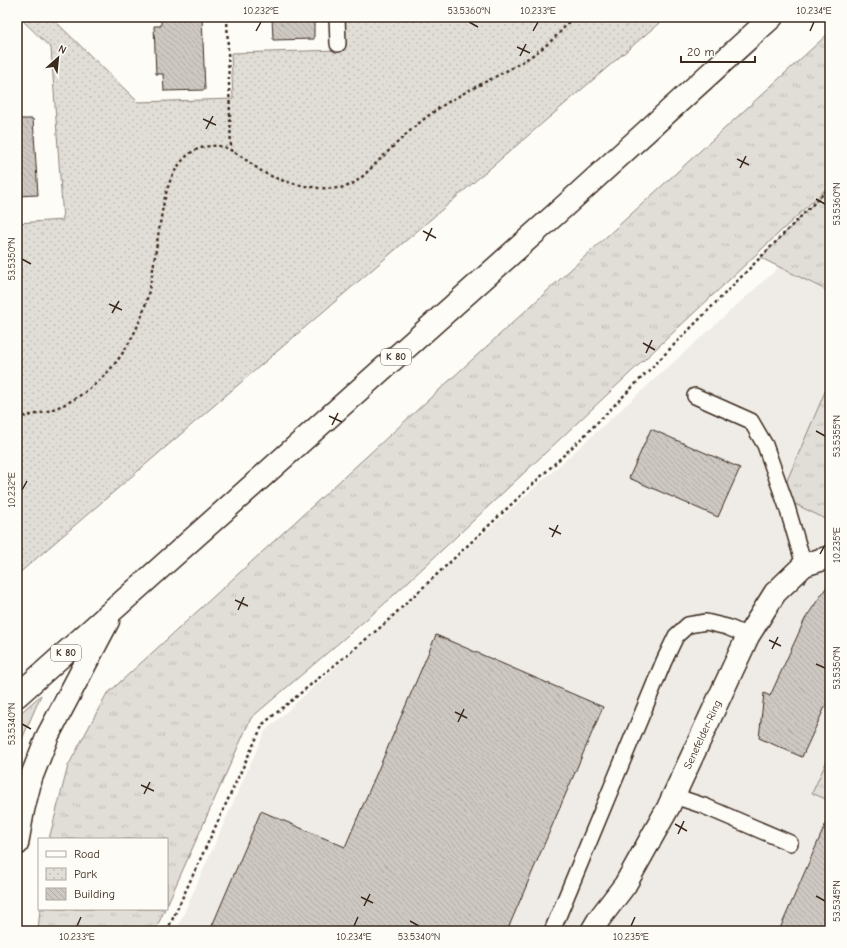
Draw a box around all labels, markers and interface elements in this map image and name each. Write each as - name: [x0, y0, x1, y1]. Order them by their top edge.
- text: 10.232°E: [243, 5, 279, 17]
- text: 53.5360°N: [447, 5, 491, 17]
- text: 10.233°E: [520, 5, 556, 17]
- text: 10.234°E: [796, 5, 832, 17]
- north arrow: [38, 38, 78, 78]
- scale bar: [681, 38, 755, 64]
- text: N: [56, 42, 68, 57]
- text: 20 m: [687, 45, 715, 59]
- text: 53.5360°N: [831, 182, 843, 226]
- text: 53.5350°N: [6, 237, 18, 281]
- road number: K 80: [381, 349, 411, 365]
- text: 53.5355°N: [831, 415, 843, 457]
- text: 10.232°E: [6, 472, 18, 508]
- text: 10.235°E: [831, 527, 843, 563]
- road number: K 80: [51, 645, 81, 661]
- text: 53.5350°N: [831, 646, 843, 690]
- street label: Senefelder-Ring: [681, 698, 724, 771]
- text: 53.5340°N: [6, 703, 18, 745]
- legend: [38, 838, 168, 910]
- text: Road: [74, 847, 100, 861]
- text: Park: [74, 867, 97, 881]
- text: 53.5345°N: [831, 880, 843, 922]
- text: Building: [74, 887, 115, 901]
- text: 10.233°E: [59, 931, 95, 943]
- text: 10.234°E: [336, 931, 372, 943]
- text: 53.5340°N: [398, 931, 440, 943]
- text: 10.235°E: [613, 931, 649, 943]

